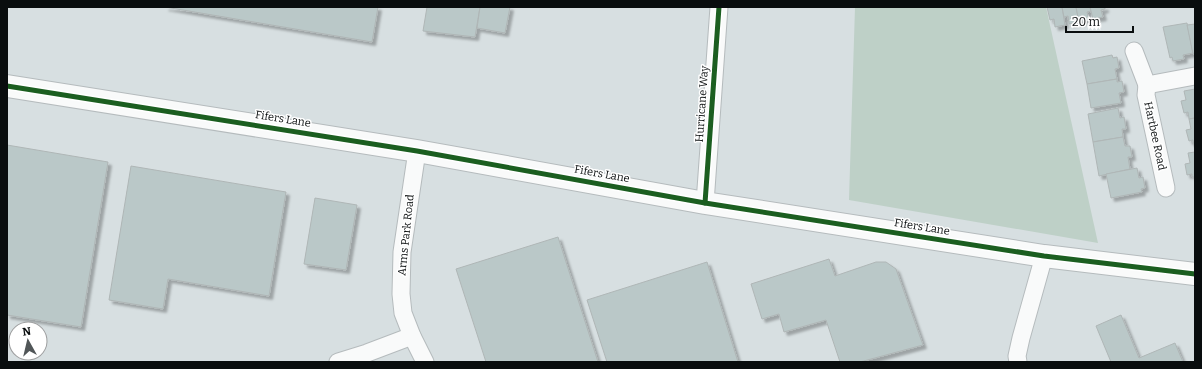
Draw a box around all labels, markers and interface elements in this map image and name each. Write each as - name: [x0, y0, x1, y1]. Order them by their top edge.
- scale bar: [1066, 8, 1133, 34]
- text: 20 m: [1072, 15, 1101, 29]
- street label: Hurricane Way: [693, 65, 711, 143]
- street label: Hartbee Road: [1141, 101, 1169, 172]
- street label: Fifers Lane: [254, 108, 312, 130]
- street label: Fifers Lane: [573, 163, 631, 185]
- street label: Arms Park Road: [395, 193, 417, 276]
- street label: Fifers Lane: [893, 216, 951, 238]
- north arrow: [8, 321, 48, 361]
- text: N: [22, 324, 32, 339]

